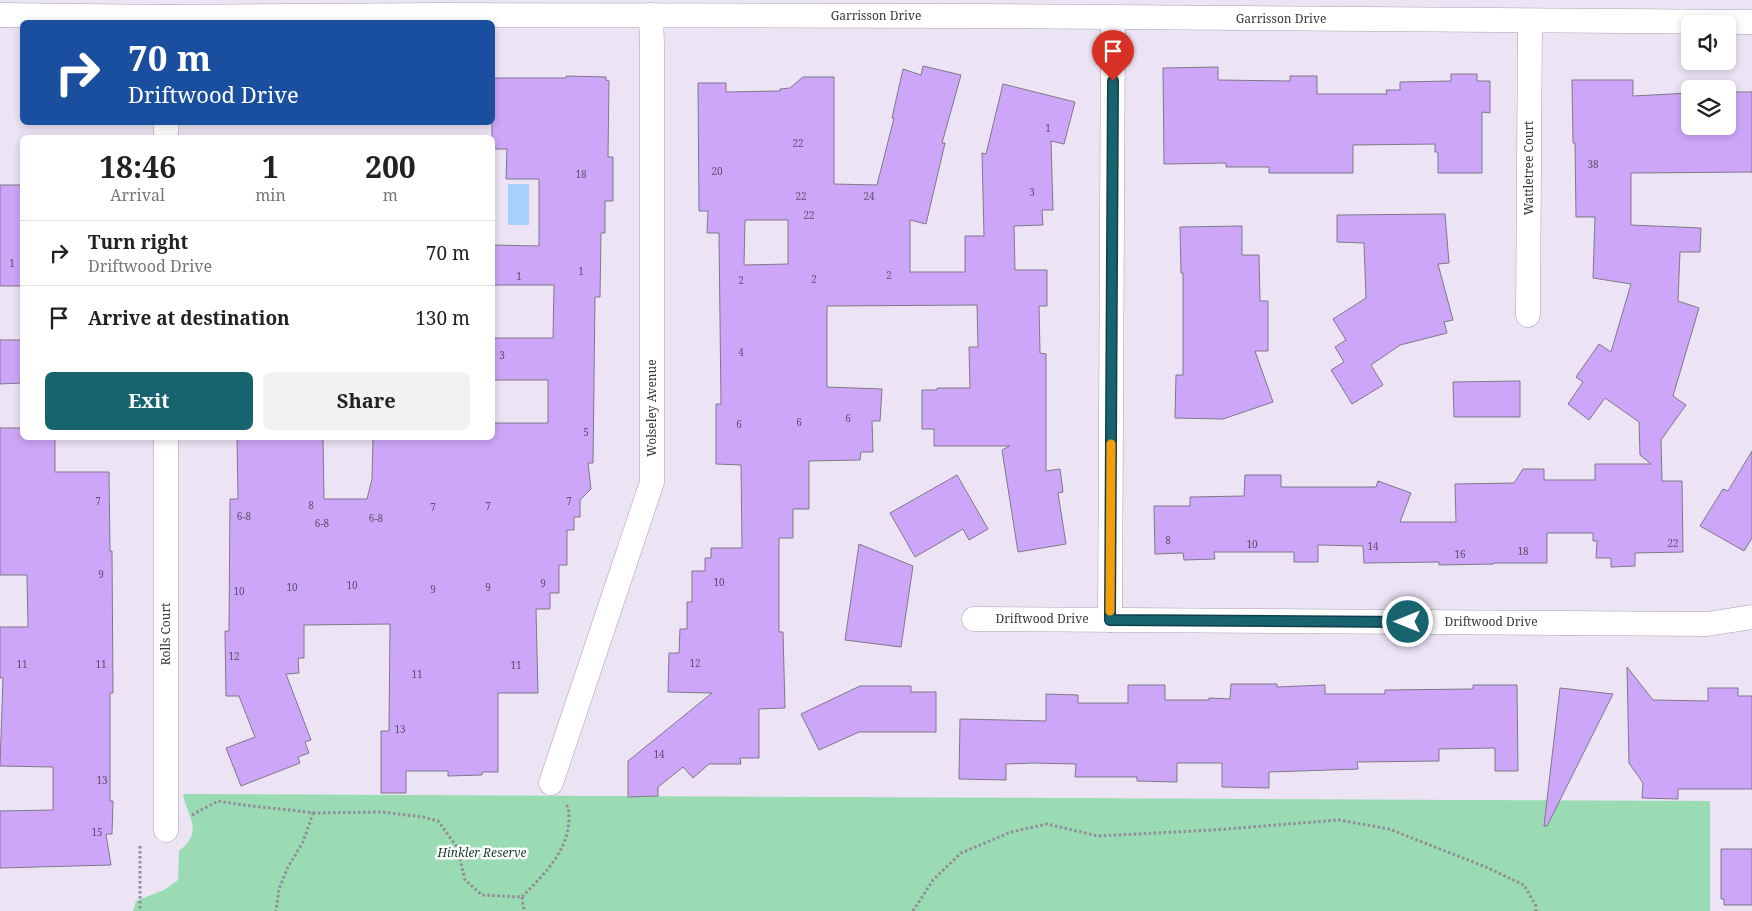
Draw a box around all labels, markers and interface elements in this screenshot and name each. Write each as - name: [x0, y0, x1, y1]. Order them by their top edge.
- street label: Garrisson Drive: [831, 7, 921, 24]
- street label: Garrisson Drive: [1236, 10, 1326, 27]
- map controls: [1681, 15, 1736, 135]
- button: sound: [1681, 15, 1736, 70]
- pin: [1092, 30, 1134, 81]
- text: 70 m: [128, 34, 211, 81]
- icon: arrive: [1099, 37, 1127, 65]
- icon: right: [45, 40, 110, 105]
- text: Driftwood Drive: [128, 79, 299, 109]
- button: layers: [1681, 80, 1736, 135]
- house number: 1: [1045, 121, 1051, 135]
- street label: Wattletree Court: [1520, 121, 1537, 215]
- house number: 22: [792, 136, 804, 150]
- text: 18:46: [99, 146, 176, 187]
- text: 1: [262, 146, 279, 187]
- text: 200: [365, 146, 416, 187]
- house number: 38: [1587, 157, 1599, 171]
- house number: 20: [711, 164, 723, 178]
- house number: 18: [575, 167, 587, 181]
- text: Arrival: [110, 184, 165, 206]
- text: min: [255, 184, 286, 206]
- text: m: [383, 184, 398, 206]
- house number: 3: [1029, 185, 1035, 199]
- house number: 22: [795, 189, 807, 203]
- house number: 24: [863, 189, 875, 203]
- house number: 22: [803, 208, 815, 222]
- text: Turn right: [88, 229, 188, 255]
- icon: right: [45, 239, 73, 267]
- text: 70 m: [426, 240, 470, 266]
- text: Driftwood Drive: [88, 255, 212, 277]
- house number: 1: [9, 256, 15, 270]
- house number: 1: [578, 264, 584, 278]
- house number: 2: [886, 268, 892, 282]
- house number: 1: [516, 269, 522, 283]
- house number: 2: [811, 272, 817, 286]
- house number: 2: [738, 273, 744, 287]
- icon: arrive: [45, 304, 73, 332]
- text: Arrive at destination: [88, 305, 290, 331]
- text: 130 m: [415, 305, 470, 331]
- house number: 4: [738, 345, 744, 359]
- house number: 3: [499, 348, 505, 362]
- street label: Wolseley Avenue: [643, 359, 660, 457]
- button: Exit: [45, 372, 253, 430]
- button: Share: [263, 372, 470, 430]
- house number: 6: [845, 411, 851, 425]
- house number: 6: [796, 415, 802, 429]
- house number: 6: [736, 417, 742, 431]
- house number: 5: [583, 425, 589, 439]
- house number: 7: [95, 494, 101, 508]
- house number: 7: [566, 494, 572, 508]
- house number: 8: [308, 498, 314, 512]
- house number: 7: [485, 499, 491, 513]
- house number: 7: [430, 500, 436, 514]
- house number: 6-8: [237, 509, 252, 523]
- house number: 6-8: [369, 511, 384, 525]
- house number: 6-8: [315, 516, 330, 530]
- house number: 8: [1165, 533, 1171, 547]
- house number: 22: [1667, 536, 1679, 550]
- house number: 10: [1246, 537, 1258, 551]
- house number: 14: [1367, 539, 1379, 553]
- house number: 18: [1517, 544, 1529, 558]
- house number: 16: [1454, 547, 1466, 561]
- house number: 9: [98, 567, 104, 581]
- house number: 10: [713, 575, 725, 589]
- house number: 9: [540, 576, 546, 590]
- house number: 10: [346, 578, 358, 592]
- house number: 10: [286, 580, 298, 594]
- house number: 9: [485, 580, 491, 594]
- house number: 9: [430, 582, 436, 596]
- house number: 10: [233, 584, 245, 598]
- position arrow: [1381, 595, 1433, 647]
- street label: Rolls Court: [157, 603, 174, 665]
- street label: Driftwood Drive: [995, 610, 1089, 627]
- street label: Driftwood Drive: [1444, 613, 1538, 630]
- house number: 12: [228, 649, 240, 663]
- house number: 12: [689, 656, 701, 670]
- house number: 11: [16, 657, 28, 671]
- house number: 11: [95, 657, 107, 671]
- house number: 11: [510, 658, 522, 672]
- house number: 11: [411, 667, 423, 681]
- house number: 13: [394, 722, 406, 736]
- house number: 14: [653, 747, 665, 761]
- house number: 13: [96, 773, 108, 787]
- house number: 15: [91, 825, 103, 839]
- park label: Hinkler Reserve: [437, 844, 526, 861]

